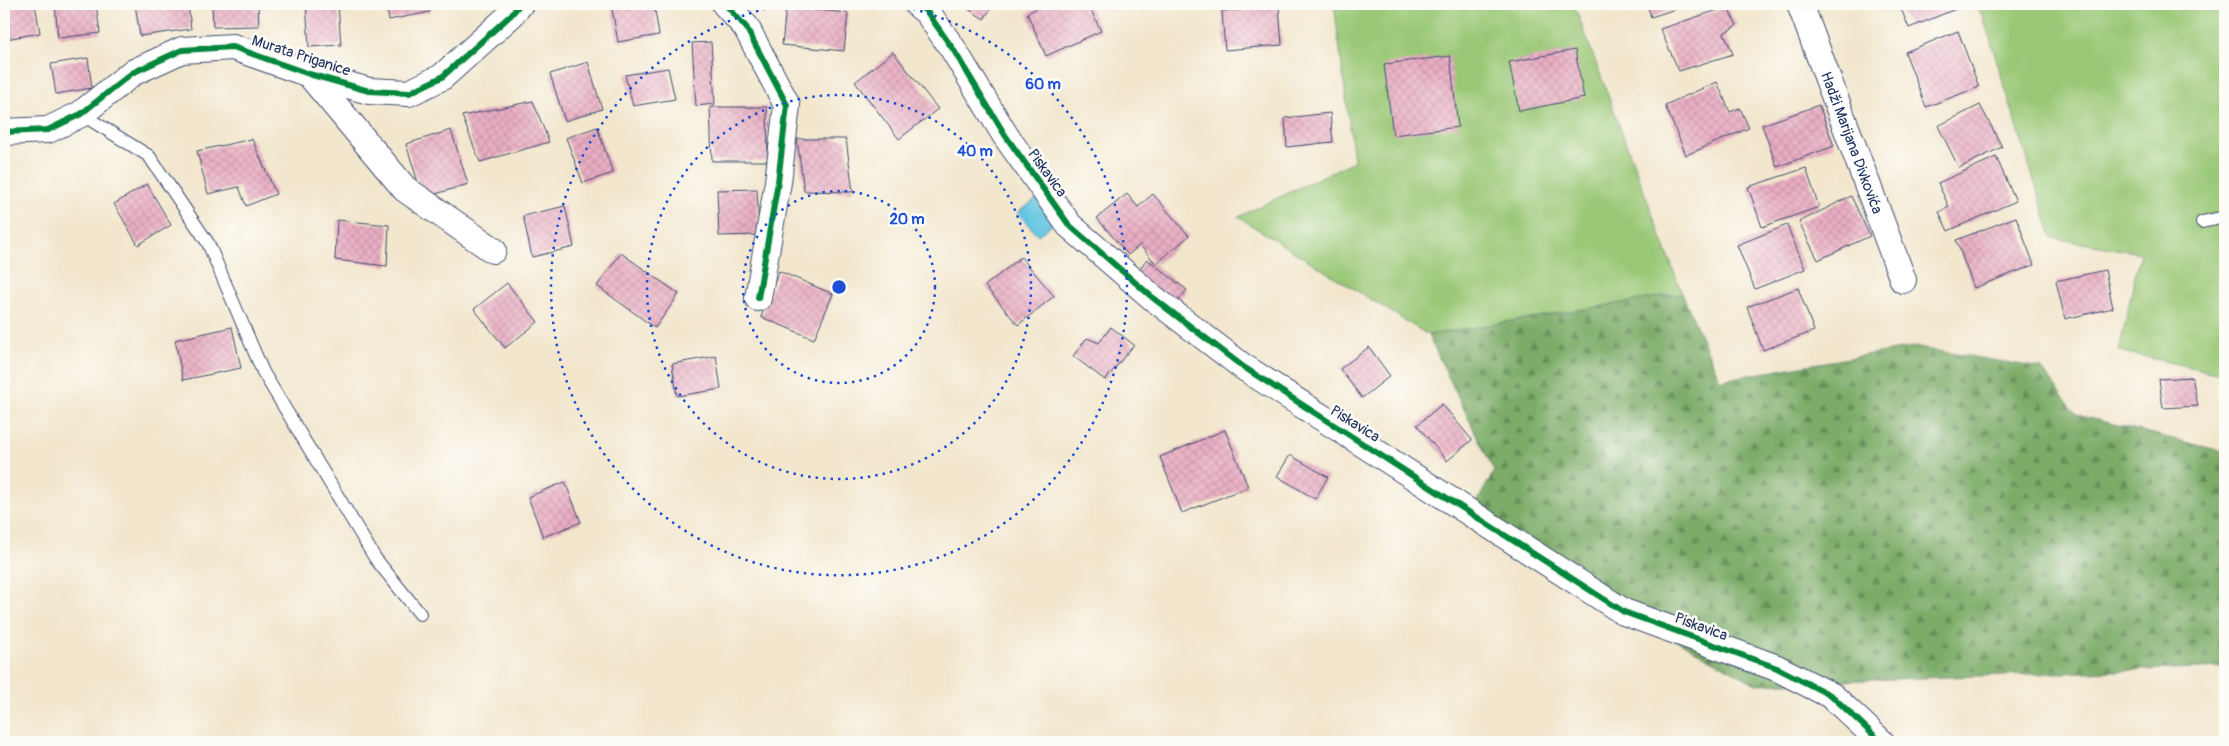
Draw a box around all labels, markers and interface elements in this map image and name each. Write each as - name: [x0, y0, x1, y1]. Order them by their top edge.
- street label: Murata Priganice: [249, 31, 353, 81]
- street label: Hadži Marijana Divkovića: [1817, 69, 1887, 216]
- text: 60 m: [1025, 75, 1061, 94]
- text: 40 m: [957, 142, 993, 161]
- street label: Piskavica: [1023, 145, 1071, 201]
- text: 20 m: [889, 210, 925, 229]
- centre of rings: [830, 278, 848, 296]
- street label: Piskavica: [1327, 401, 1383, 447]
- street label: Piskavica: [1672, 609, 1730, 645]

